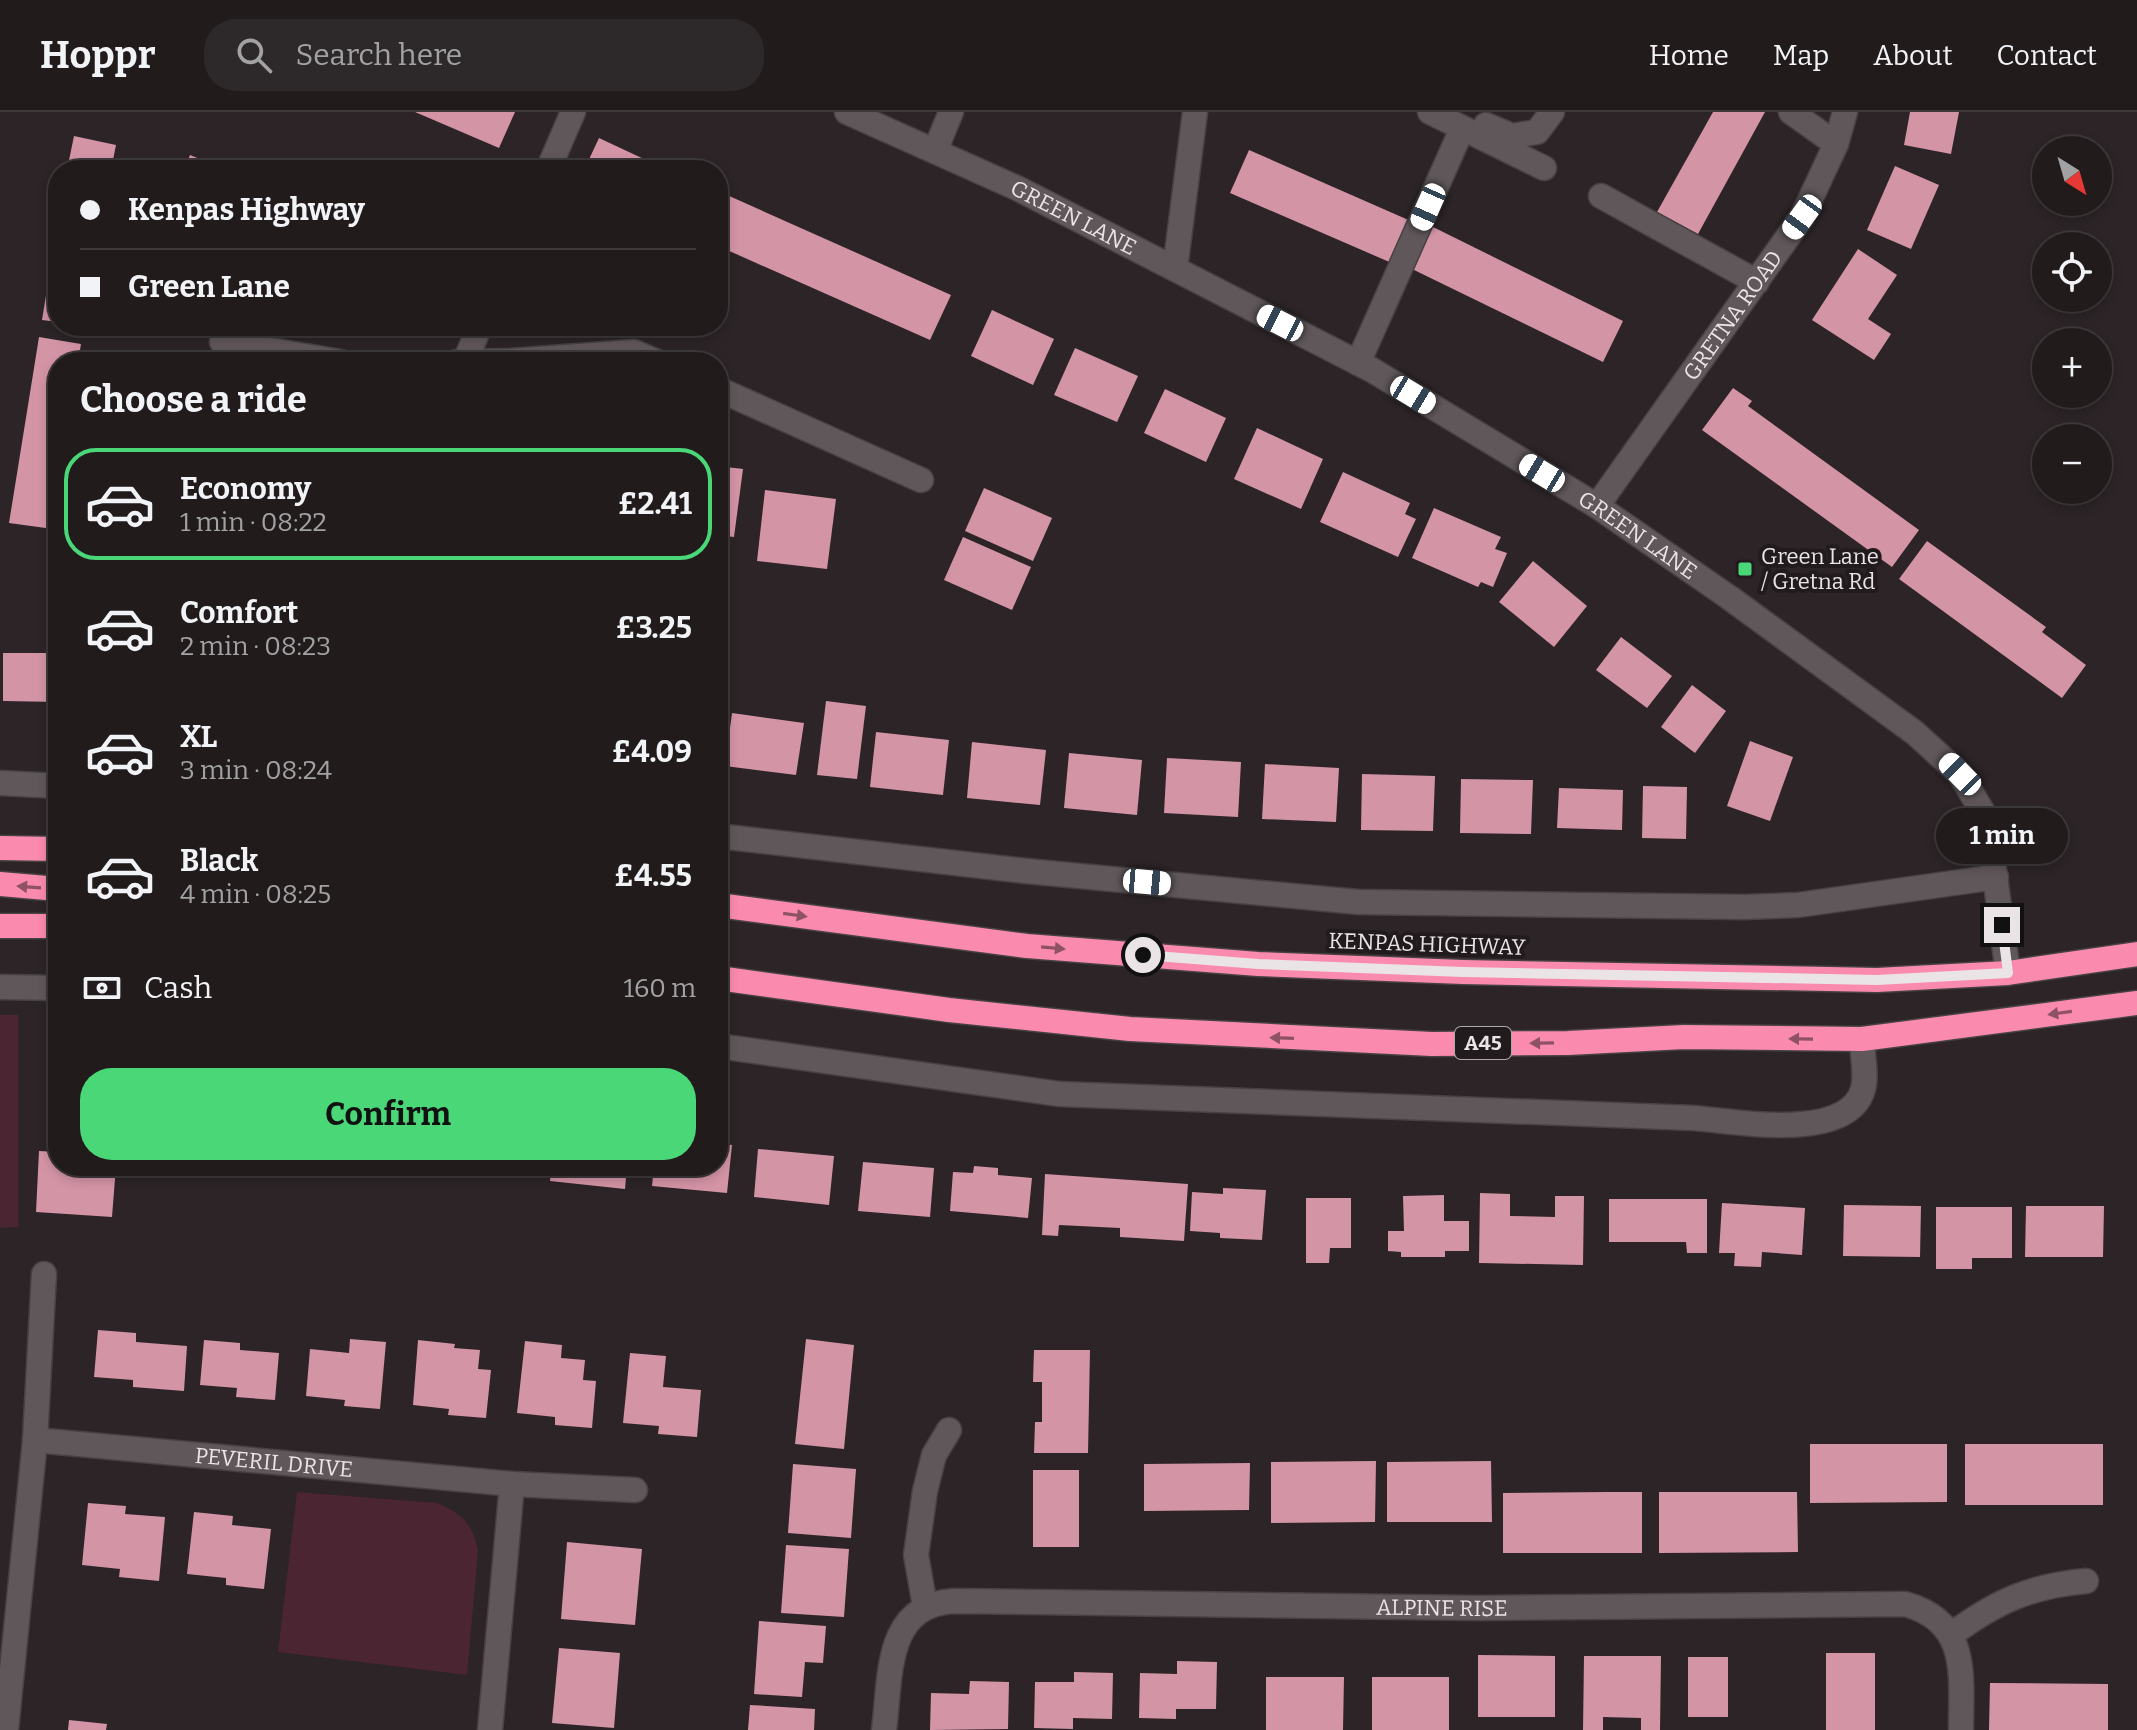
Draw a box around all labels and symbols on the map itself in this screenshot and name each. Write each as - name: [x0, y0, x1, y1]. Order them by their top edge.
- north arrow: [2032, 136, 2112, 216]
- street label: GREEN LANE: [1006, 174, 1141, 261]
- car: [1407, 180, 1449, 234]
- car: [1778, 191, 1826, 243]
- street label: GRETNA ROAD: [1677, 245, 1788, 385]
- car: [1253, 301, 1307, 345]
- car: [1386, 372, 1440, 418]
- car: [1515, 450, 1569, 496]
- street label: GREEN LANE: [1574, 485, 1702, 585]
- place label: Green Lane / Gretna Rd: [1761, 543, 1879, 595]
- marker: Green Lane / Gretna Rd: [1736, 560, 1754, 578]
- car: [1935, 749, 1985, 799]
- callout: 1 min: [1936, 809, 2068, 865]
- car: [1122, 868, 1172, 896]
- one-way arrow: [16, 880, 41, 893]
- route end: [1984, 907, 2020, 943]
- one-way arrow: [783, 909, 808, 922]
- street label: KENPAS HIGHWAY: [1328, 927, 1527, 961]
- route start: [1125, 937, 1161, 973]
- one-way arrow: [1041, 942, 1066, 955]
- one-way arrow: [2047, 1007, 2072, 1020]
- road number: A45: [1455, 1027, 1511, 1059]
- one-way arrow: [1269, 1031, 1294, 1044]
- one-way arrow: [1788, 1032, 1813, 1045]
- one-way arrow: [1529, 1037, 1554, 1049]
- street label: PEVERIL DRIVE: [194, 1441, 354, 1483]
- street label: ALPINE RISE: [1376, 1593, 1508, 1622]

